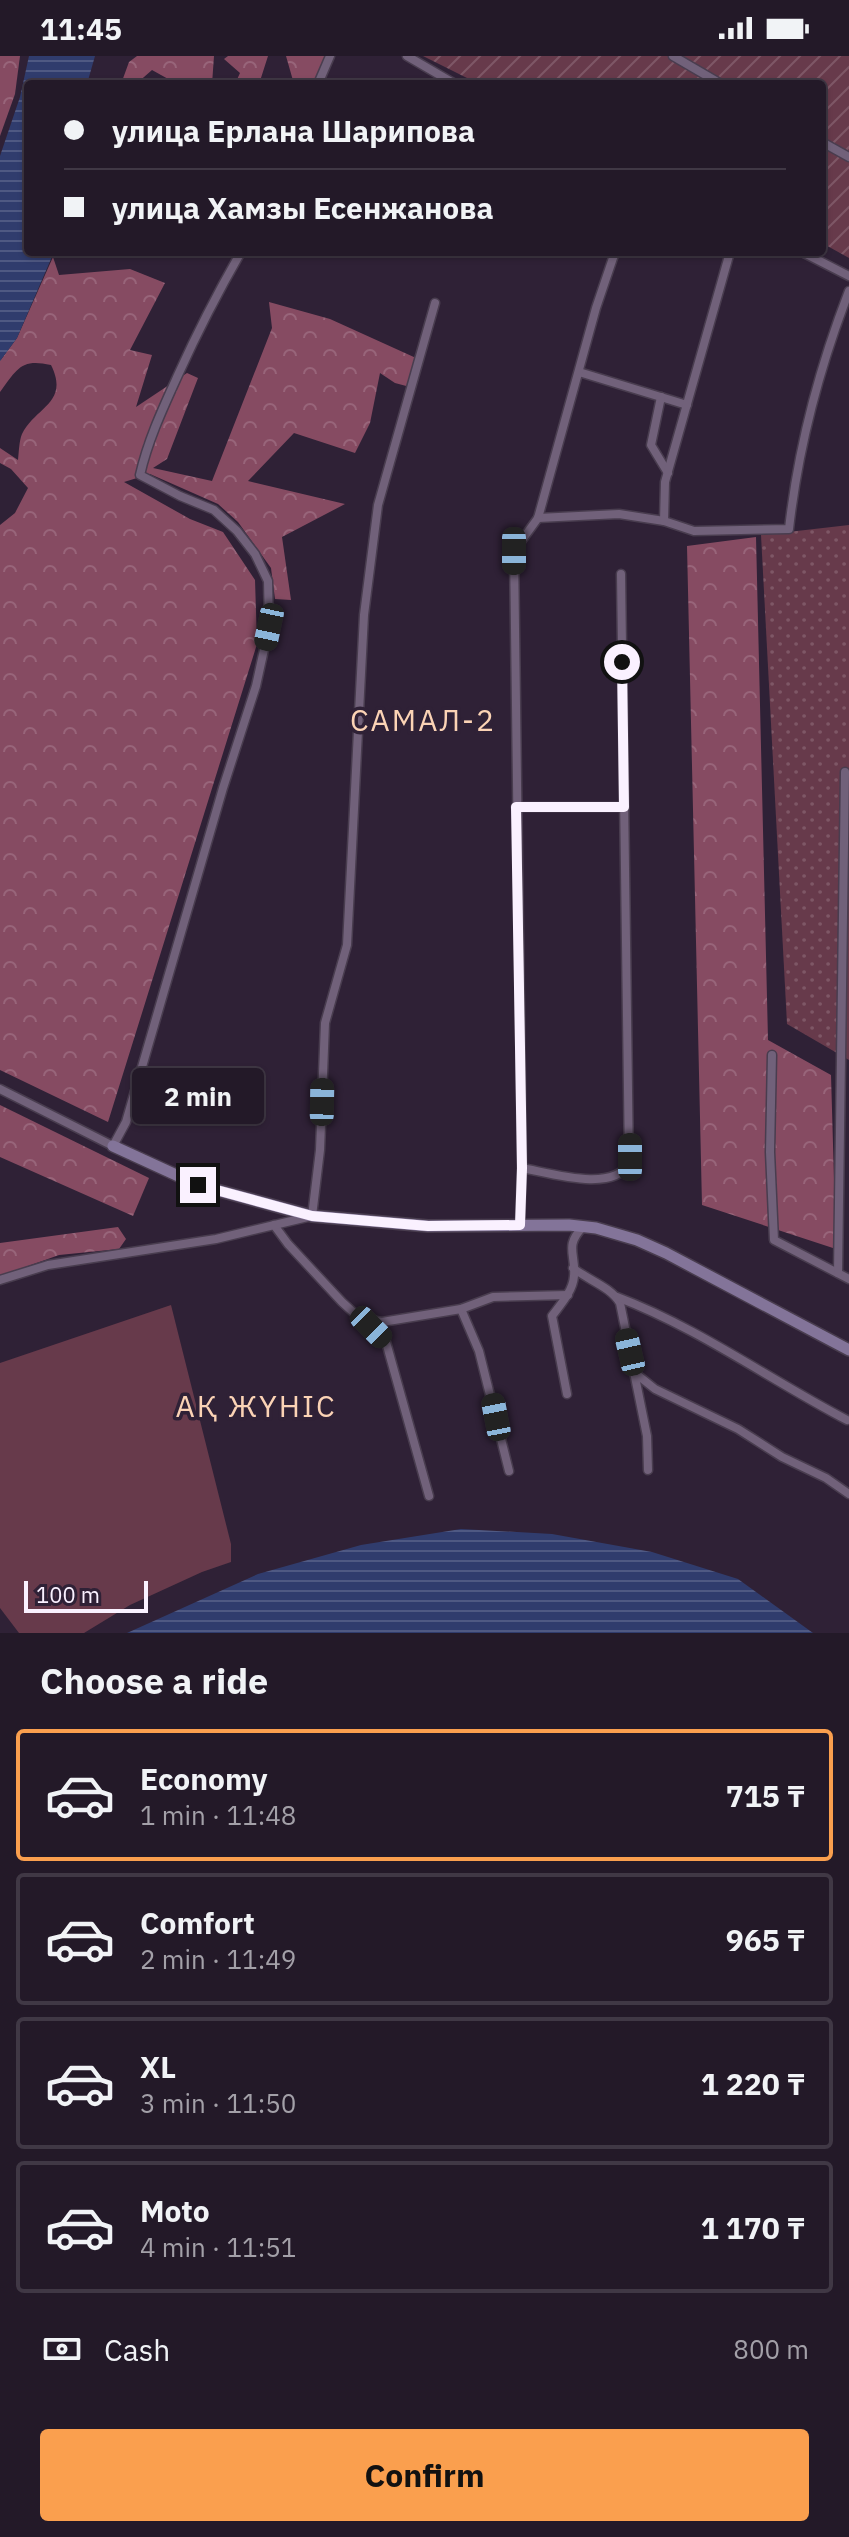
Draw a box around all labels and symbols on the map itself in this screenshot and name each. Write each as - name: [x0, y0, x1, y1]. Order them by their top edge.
- car: [502, 527, 526, 575]
- car: [252, 601, 286, 653]
- route start: [604, 644, 640, 680]
- district label: САМАЛ-2: [350, 700, 496, 739]
- callout: 2 min: [132, 1069, 264, 1125]
- car: [310, 1078, 334, 1126]
- car: [618, 1133, 642, 1181]
- route end: [180, 1167, 216, 1203]
- car: [346, 1302, 396, 1352]
- car: [613, 1326, 647, 1378]
- district label: АҚ ЖҮНІС: [175, 1386, 337, 1425]
- car: [480, 1391, 512, 1443]
- scale bar: [24, 1577, 148, 1613]

